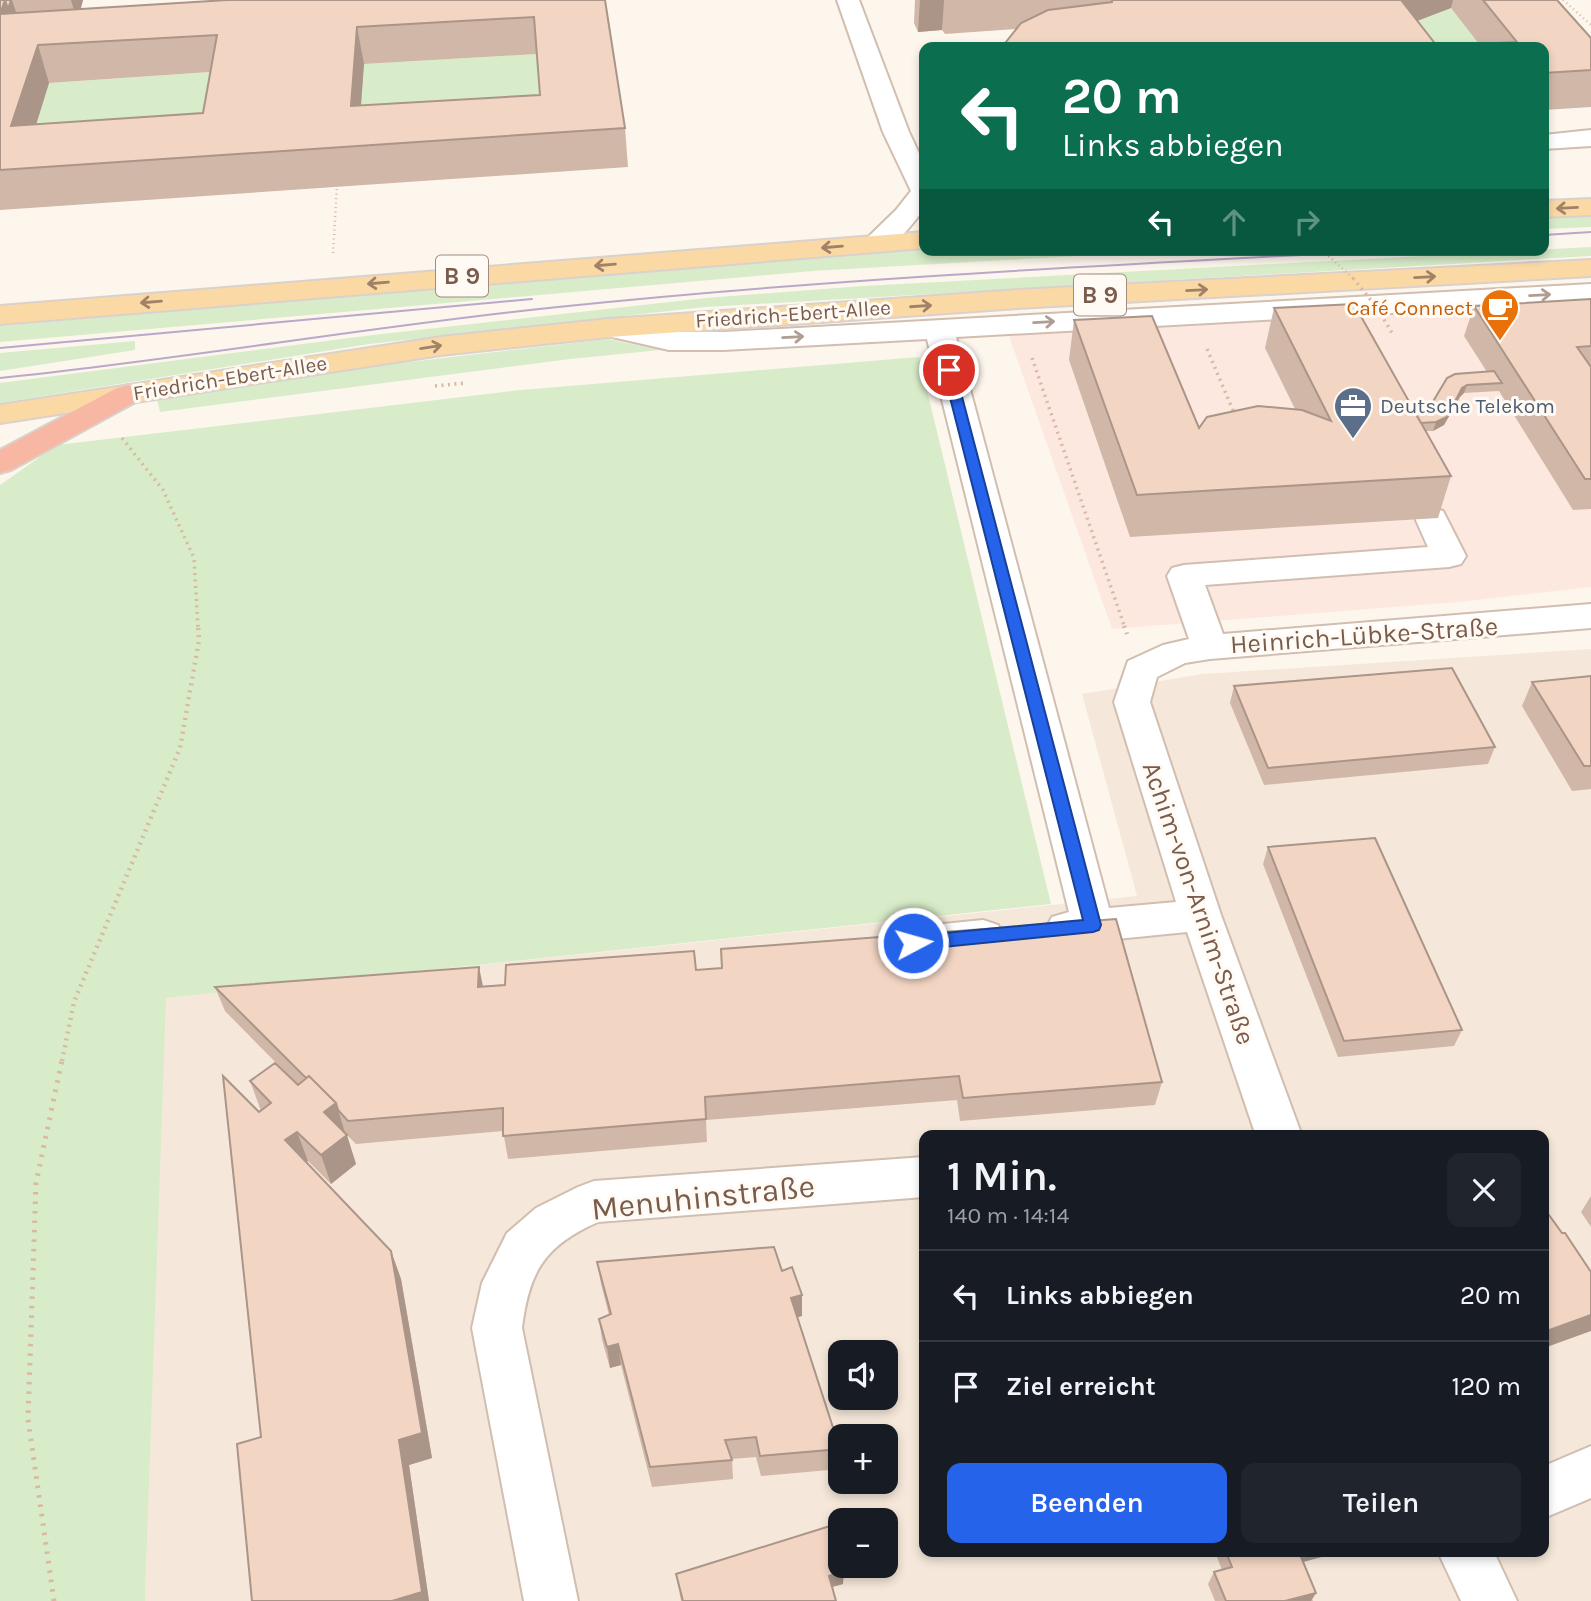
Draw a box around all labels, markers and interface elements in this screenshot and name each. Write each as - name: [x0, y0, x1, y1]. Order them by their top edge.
- text: 20 m: [1062, 68, 1182, 125]
- icon: left: [947, 70, 1038, 161]
- text: Links abbiegen: [1062, 127, 1284, 164]
- one-way arrow: [1556, 202, 1579, 215]
- icon: left: [1142, 203, 1180, 241]
- icon: ahead: [1215, 203, 1253, 241]
- icon: right: [1288, 203, 1326, 241]
- one-way arrow: [821, 241, 843, 254]
- road number: B 9: [436, 256, 488, 296]
- one-way arrow: [594, 259, 617, 272]
- one-way arrow: [1413, 271, 1436, 284]
- road number: B 9: [1074, 274, 1126, 316]
- one-way arrow: [367, 277, 390, 290]
- one-way arrow: [1186, 283, 1208, 296]
- cafe icon: Café Connect: [1479, 287, 1521, 342]
- one-way arrow: [1529, 289, 1552, 302]
- street label: Friedrich-Ebert-Allee: [694, 295, 892, 333]
- one-way arrow: [140, 296, 163, 309]
- place label: Café Connect: [1346, 296, 1473, 320]
- one-way arrow: [910, 299, 932, 312]
- one-way arrow: [1032, 315, 1055, 328]
- one-way arrow: [781, 331, 804, 344]
- pin: [919, 340, 979, 400]
- one-way arrow: [419, 341, 442, 354]
- street label: Friedrich-Ebert-Allee: [131, 351, 329, 405]
- icon: arrive: [930, 351, 968, 389]
- office icon: Deutsche Telekom: [1332, 385, 1374, 440]
- place label: Deutsche Telekom: [1380, 394, 1555, 418]
- street label: Heinrich-Lübke-Straße: [1229, 611, 1499, 660]
- street label: Achim-von-Arnim-Straße: [1136, 758, 1262, 1049]
- position arrow: [876, 906, 950, 980]
- text: 1 Min.: [947, 1151, 1057, 1201]
- button: close: [1447, 1153, 1521, 1227]
- street label: Menuhinstraße: [589, 1167, 817, 1228]
- text: 140 m · 14:14: [947, 1202, 1069, 1229]
- icon: left: [947, 1277, 985, 1315]
- text: Links abbiegen: [1006, 1280, 1194, 1311]
- text: 20 m: [1460, 1280, 1521, 1311]
- map controls: [828, 1340, 898, 1578]
- button: sound: [828, 1340, 898, 1410]
- icon: arrive: [947, 1368, 985, 1406]
- text: Ziel erreicht: [1006, 1371, 1156, 1402]
- text: 120 m: [1451, 1371, 1521, 1402]
- button: +: [828, 1424, 898, 1494]
- button: Beenden: [947, 1463, 1227, 1543]
- button: Teilen: [1241, 1463, 1521, 1543]
- button: −: [828, 1508, 898, 1578]

